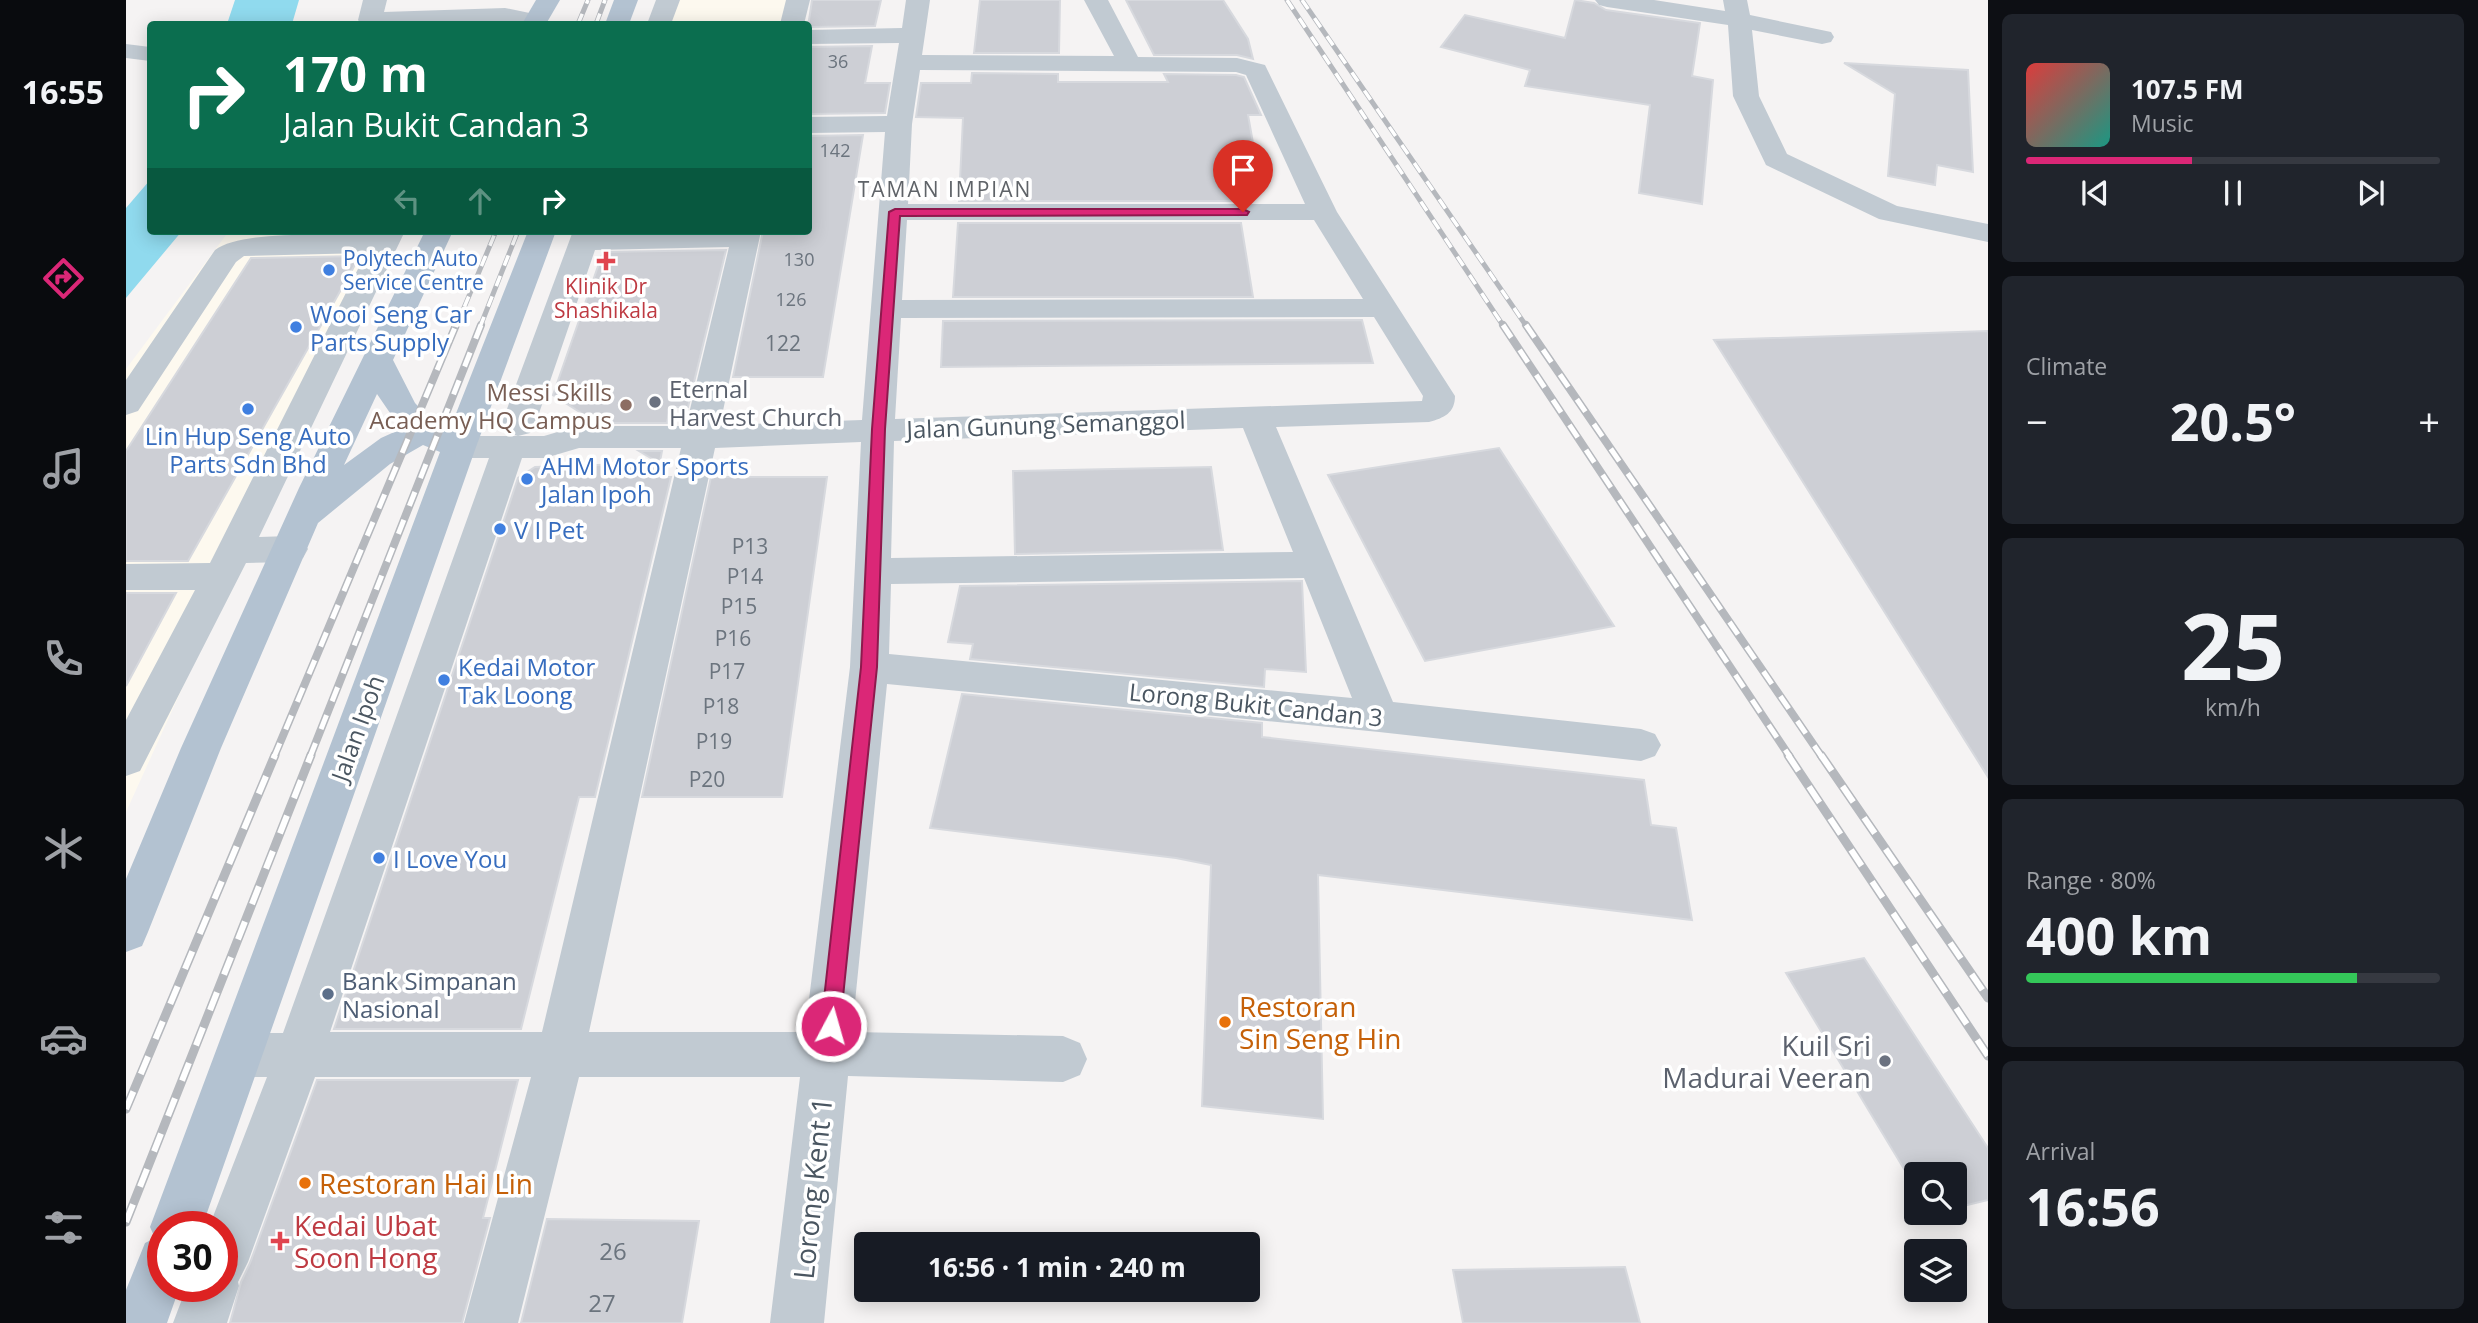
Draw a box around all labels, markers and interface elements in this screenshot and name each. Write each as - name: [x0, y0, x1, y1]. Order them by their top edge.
- text: 170 m: [283, 40, 428, 106]
- icon: right: [168, 49, 259, 140]
- house number: 36: [828, 49, 848, 73]
- text: 16:55: [22, 70, 104, 113]
- text: 107.5 FM: [2131, 71, 2243, 107]
- text: Jalan Bukit Candan 3: [283, 103, 589, 146]
- text: Music: [2131, 107, 2194, 139]
- house number: 142: [820, 138, 850, 162]
- pin: [1213, 140, 1273, 212]
- icon: arrive: [1224, 151, 1262, 189]
- icon: previous: [2076, 174, 2114, 212]
- icon: pause: [2214, 174, 2252, 212]
- icon: next: [2352, 174, 2390, 212]
- district label: TAMAN IMPIAN: [858, 175, 1032, 203]
- icon: left: [388, 182, 426, 220]
- icon: ahead: [461, 182, 499, 220]
- icon: right: [534, 182, 572, 220]
- place label: Polytech Auto Service Centre: [343, 244, 484, 296]
- house number: 130: [784, 247, 814, 271]
- marker: Klinik Dr Shashikala: [596, 251, 616, 271]
- icon: directions: [39, 254, 88, 303]
- marker: Polytech Auto Service Centre: [321, 262, 337, 278]
- place label: Klinik Dr Shashikala: [554, 272, 658, 324]
- house number: 126: [776, 287, 806, 311]
- place label: Wooi Seng Car Parts Supply: [310, 297, 472, 358]
- marker: Wooi Seng Car Parts Supply: [288, 319, 304, 335]
- house number: 122: [765, 329, 801, 357]
- text: Climate: [2026, 350, 2107, 382]
- place label: Eternal Harvest Church: [669, 372, 842, 433]
- place label: Messi Skills Academy HQ Campus: [369, 375, 612, 436]
- text: 20.5°: [2170, 385, 2296, 456]
- marker: Eternal Harvest Church: [647, 394, 663, 410]
- text: −: [2026, 395, 2048, 447]
- text: +: [2418, 395, 2440, 447]
- marker: Messi Skills Academy HQ Campus: [618, 397, 634, 413]
- marker: Lin Hup Seng Auto Parts Sdn Bhd: [240, 401, 256, 417]
- street label: Jalan Gunung Semanggol: [904, 403, 1186, 445]
- place label: Lin Hup Seng Auto Parts Sdn Bhd: [145, 419, 351, 480]
- icon: music: [39, 444, 88, 493]
- place label: AHM Motor Sports Jalan Ipoh: [539, 449, 749, 510]
- marker: AHM Motor Sports Jalan Ipoh: [519, 471, 535, 487]
- place label: V I Pet: [514, 513, 584, 546]
- marker: V I Pet: [492, 521, 508, 537]
- house number: P13: [732, 532, 768, 560]
- house number: P14: [727, 562, 763, 590]
- text: 25: [2181, 583, 2285, 707]
- house number: P15: [721, 592, 757, 620]
- house number: P16: [715, 624, 751, 652]
- icon: phone: [39, 634, 88, 683]
- place label: Kedai Motor Tak Loong: [458, 650, 596, 711]
- house number: P17: [709, 657, 745, 685]
- street label: Jalan Ipoh: [322, 670, 391, 788]
- marker: Kedai Motor Tak Loong: [436, 672, 452, 688]
- street label: Lorong Bukit Candan 3: [1128, 674, 1384, 734]
- text: km/h: [2205, 691, 2261, 723]
- house number: P18: [703, 692, 739, 720]
- house number: P19: [696, 727, 732, 755]
- house number: P20: [689, 765, 725, 793]
- icon: climate: [39, 824, 88, 873]
- place label: I Love You: [393, 842, 507, 875]
- marker: I Love You: [371, 850, 387, 866]
- text: Range · 80%: [2026, 864, 2156, 896]
- text: 400 km: [2026, 899, 2212, 970]
- place label: Bank Simpanan Nasional: [342, 964, 517, 1025]
- marker: Bank Simpanan Nasional: [320, 986, 336, 1002]
- place label: Restoran Sin Seng Hin: [1239, 987, 1401, 1057]
- position arrow: [794, 989, 868, 1063]
- icon: car: [39, 1014, 88, 1063]
- marker: Restoran Sin Seng Hin: [1217, 1014, 1233, 1030]
- place label: Kuil Sri Madurai Veeran: [1662, 1026, 1871, 1096]
- marker: Kuil Sri Madurai Veeran: [1877, 1053, 1893, 1069]
- street label: Lorong Kent 1: [784, 1095, 840, 1281]
- text: Arrival: [2026, 1135, 2095, 1167]
- map controls: [1904, 1162, 1967, 1302]
- button: search: [1904, 1162, 1967, 1225]
- place label: Restoran Hai Lin: [319, 1164, 533, 1202]
- text: 16:56: [2026, 1170, 2160, 1241]
- marker: Restoran Hai Lin: [297, 1175, 313, 1191]
- icon: filters: [39, 1203, 88, 1252]
- place label: Kedai Ubat Soon Hong: [294, 1206, 437, 1276]
- speed limit sign: 30: [147, 1211, 238, 1302]
- marker: Kedai Ubat Soon Hong: [272, 1233, 288, 1249]
- house number: 26: [599, 1234, 627, 1267]
- button: layers: [1904, 1239, 1967, 1302]
- text: 16:56 · 1 min · 240 m: [928, 1249, 1186, 1285]
- house number: 27: [588, 1286, 616, 1319]

